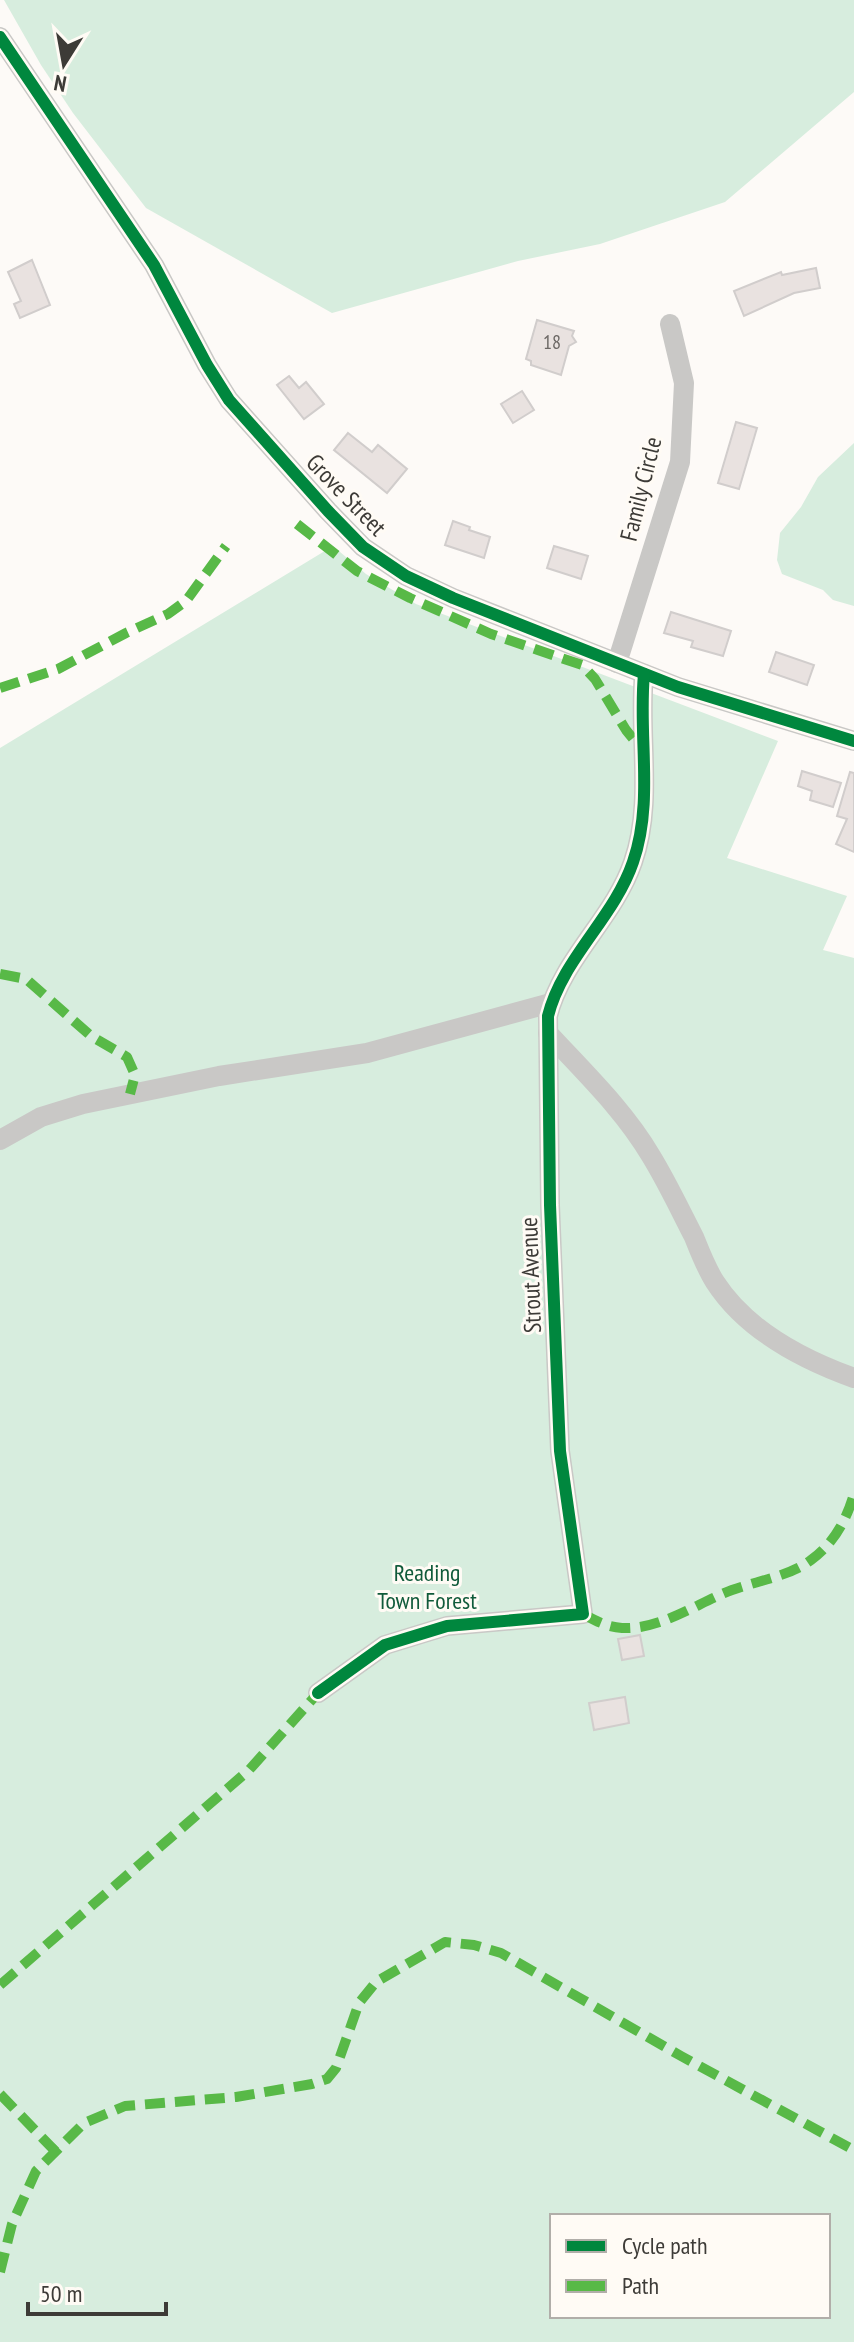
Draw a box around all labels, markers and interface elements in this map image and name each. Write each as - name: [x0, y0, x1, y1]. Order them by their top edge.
- north arrow: [24, 24, 104, 104]
- text: N: [52, 69, 69, 99]
- house number: 18: [543, 329, 561, 355]
- street label: Family Circle: [613, 434, 668, 544]
- street label: Grove Street: [300, 447, 393, 543]
- street label: Strout Avenue: [513, 1217, 548, 1334]
- park label: Reading Town Forest: [377, 1557, 477, 1616]
- legend: [550, 2214, 830, 2318]
- text: Cycle path: [622, 2230, 708, 2261]
- scale bar: [28, 2266, 166, 2316]
- text: Path: [622, 2270, 659, 2301]
- text: 50 m: [40, 2278, 82, 2309]

